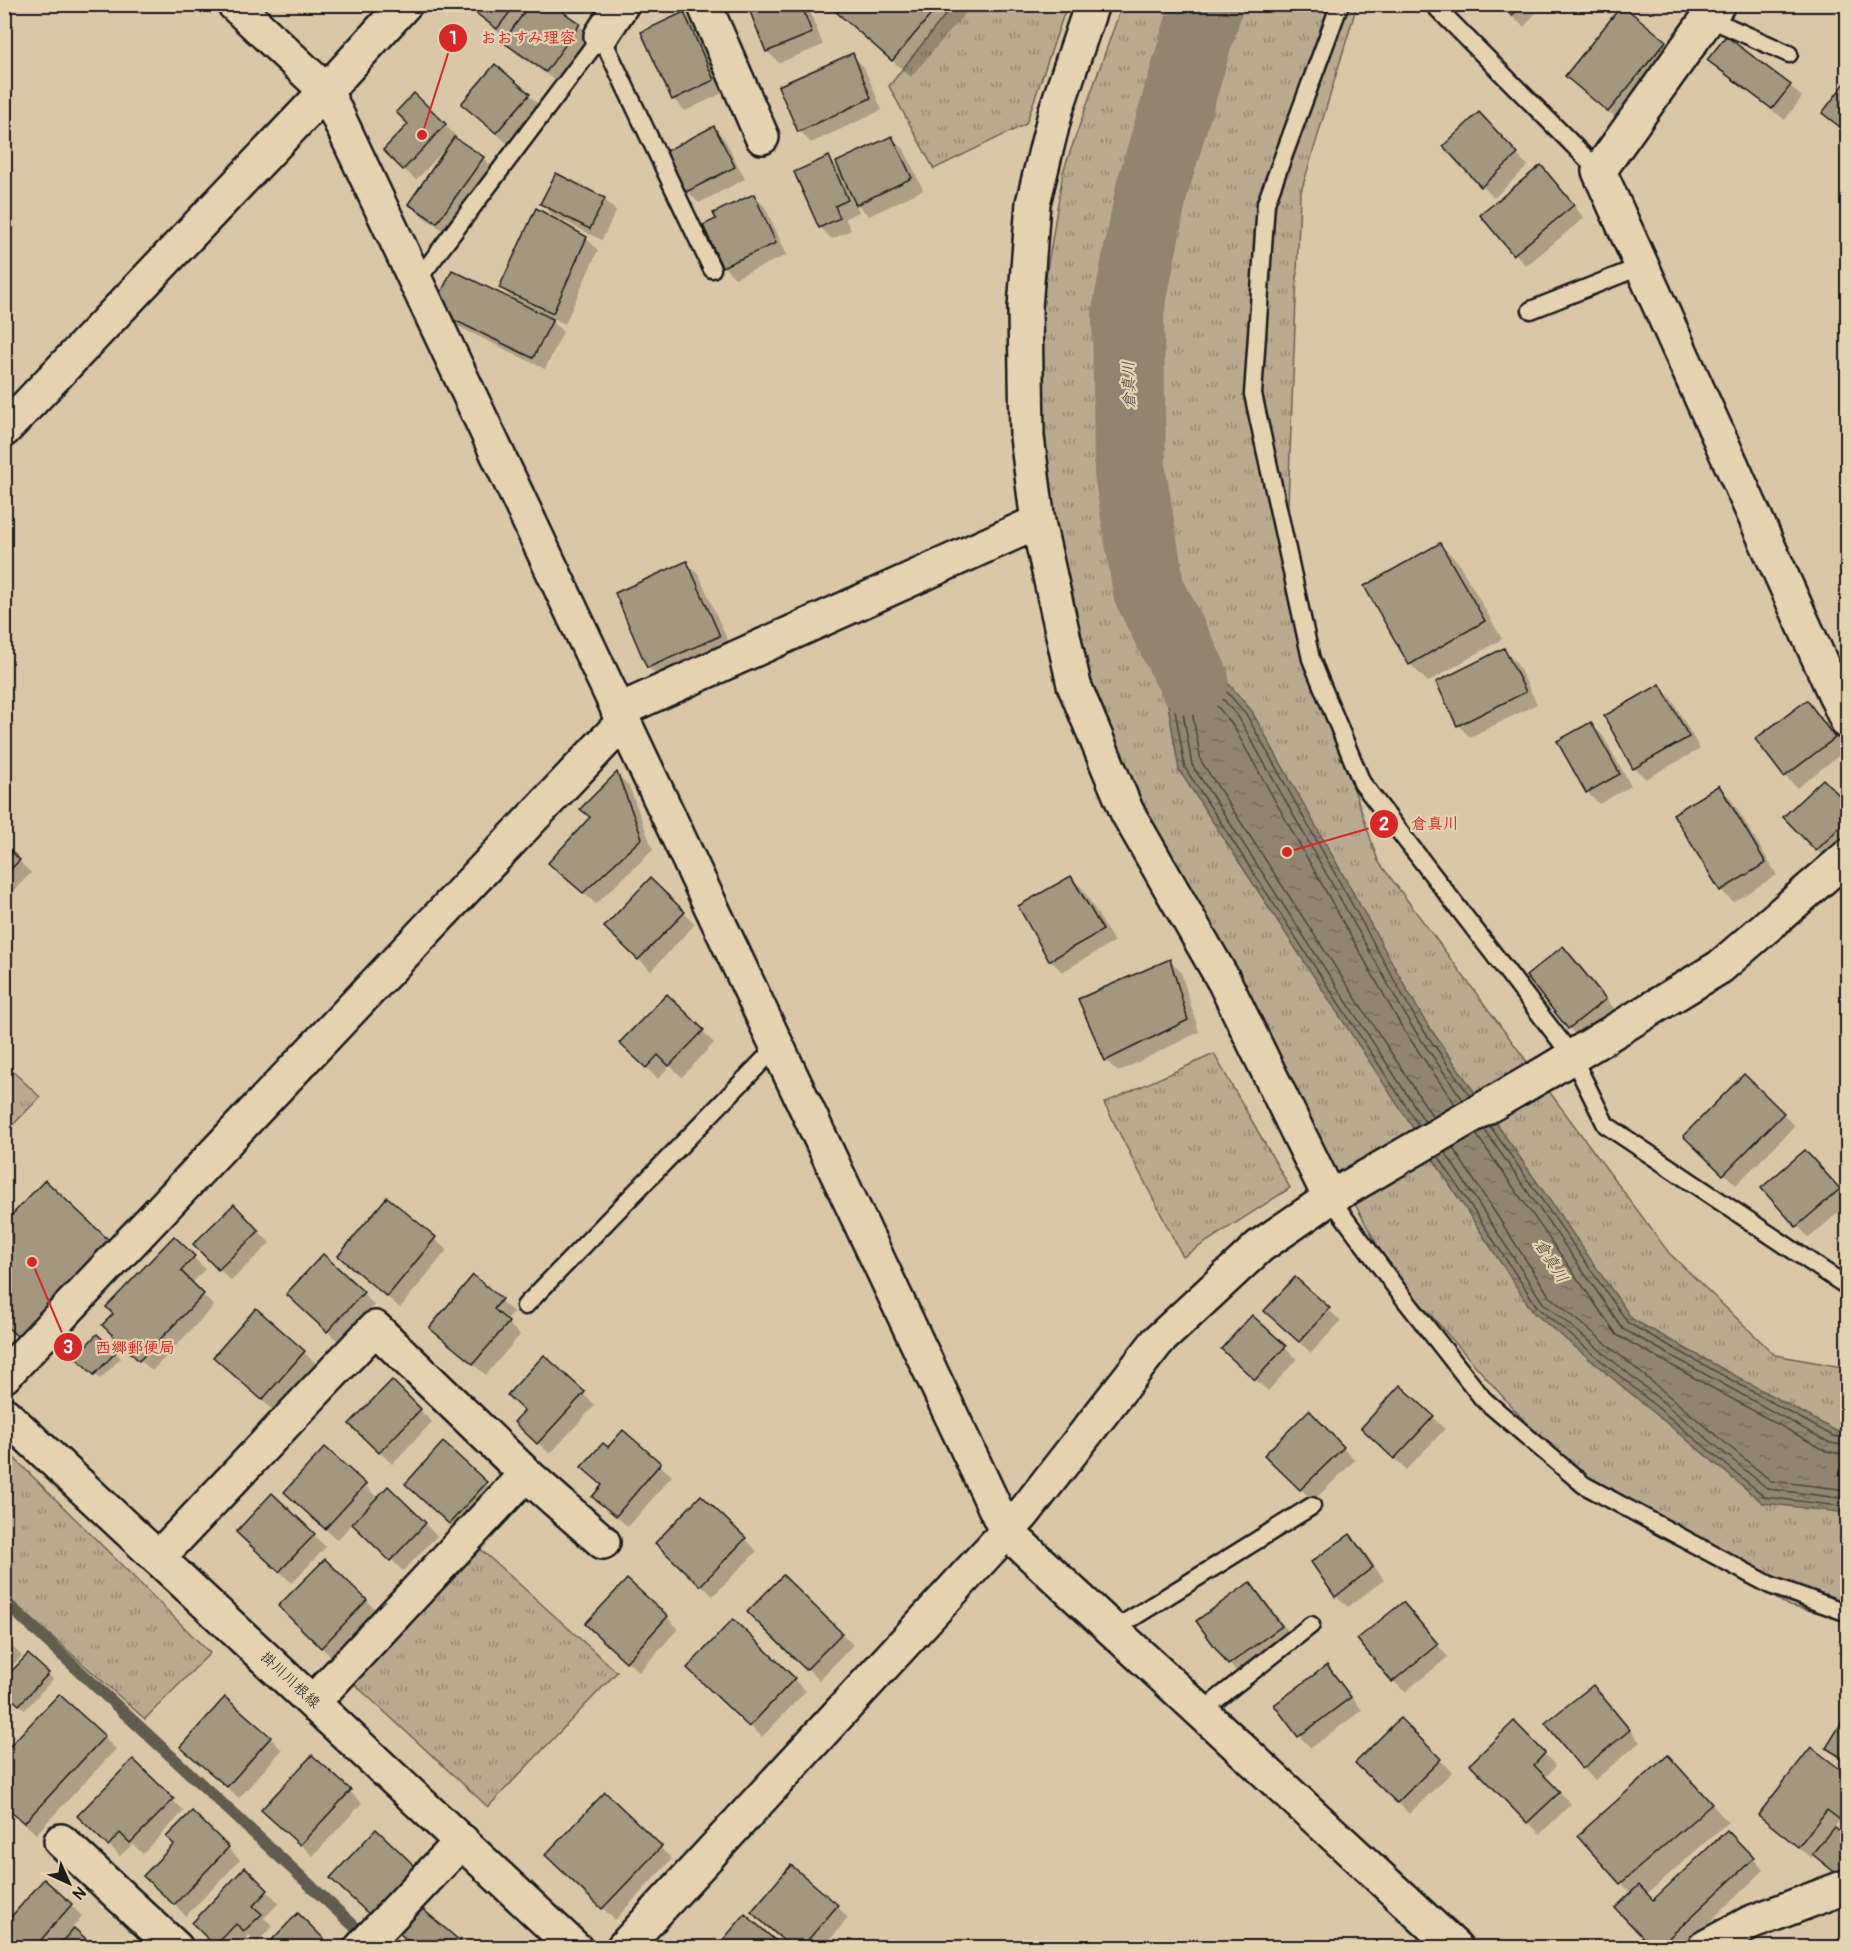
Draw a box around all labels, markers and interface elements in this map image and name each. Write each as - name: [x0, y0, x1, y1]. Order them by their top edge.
- callout: おおすみ理容: [438, 21, 588, 55]
- text: 1: [449, 27, 457, 50]
- text: おおすみ理容: [481, 28, 575, 48]
- water label: 倉真川: [1119, 361, 1139, 409]
- callout: 倉真川: [1369, 807, 1471, 841]
- text: 2: [1379, 813, 1389, 836]
- text: 倉真川: [1411, 814, 1459, 834]
- water label: 倉真川: [1530, 1235, 1572, 1287]
- callout: 西郷郵便局: [53, 1330, 187, 1364]
- text: 3: [63, 1336, 73, 1359]
- text: 西郷郵便局: [95, 1338, 175, 1358]
- street label: 掛川川根線: [256, 1647, 324, 1713]
- north arrow: [39, 1853, 99, 1913]
- text: N: [68, 1882, 90, 1904]

